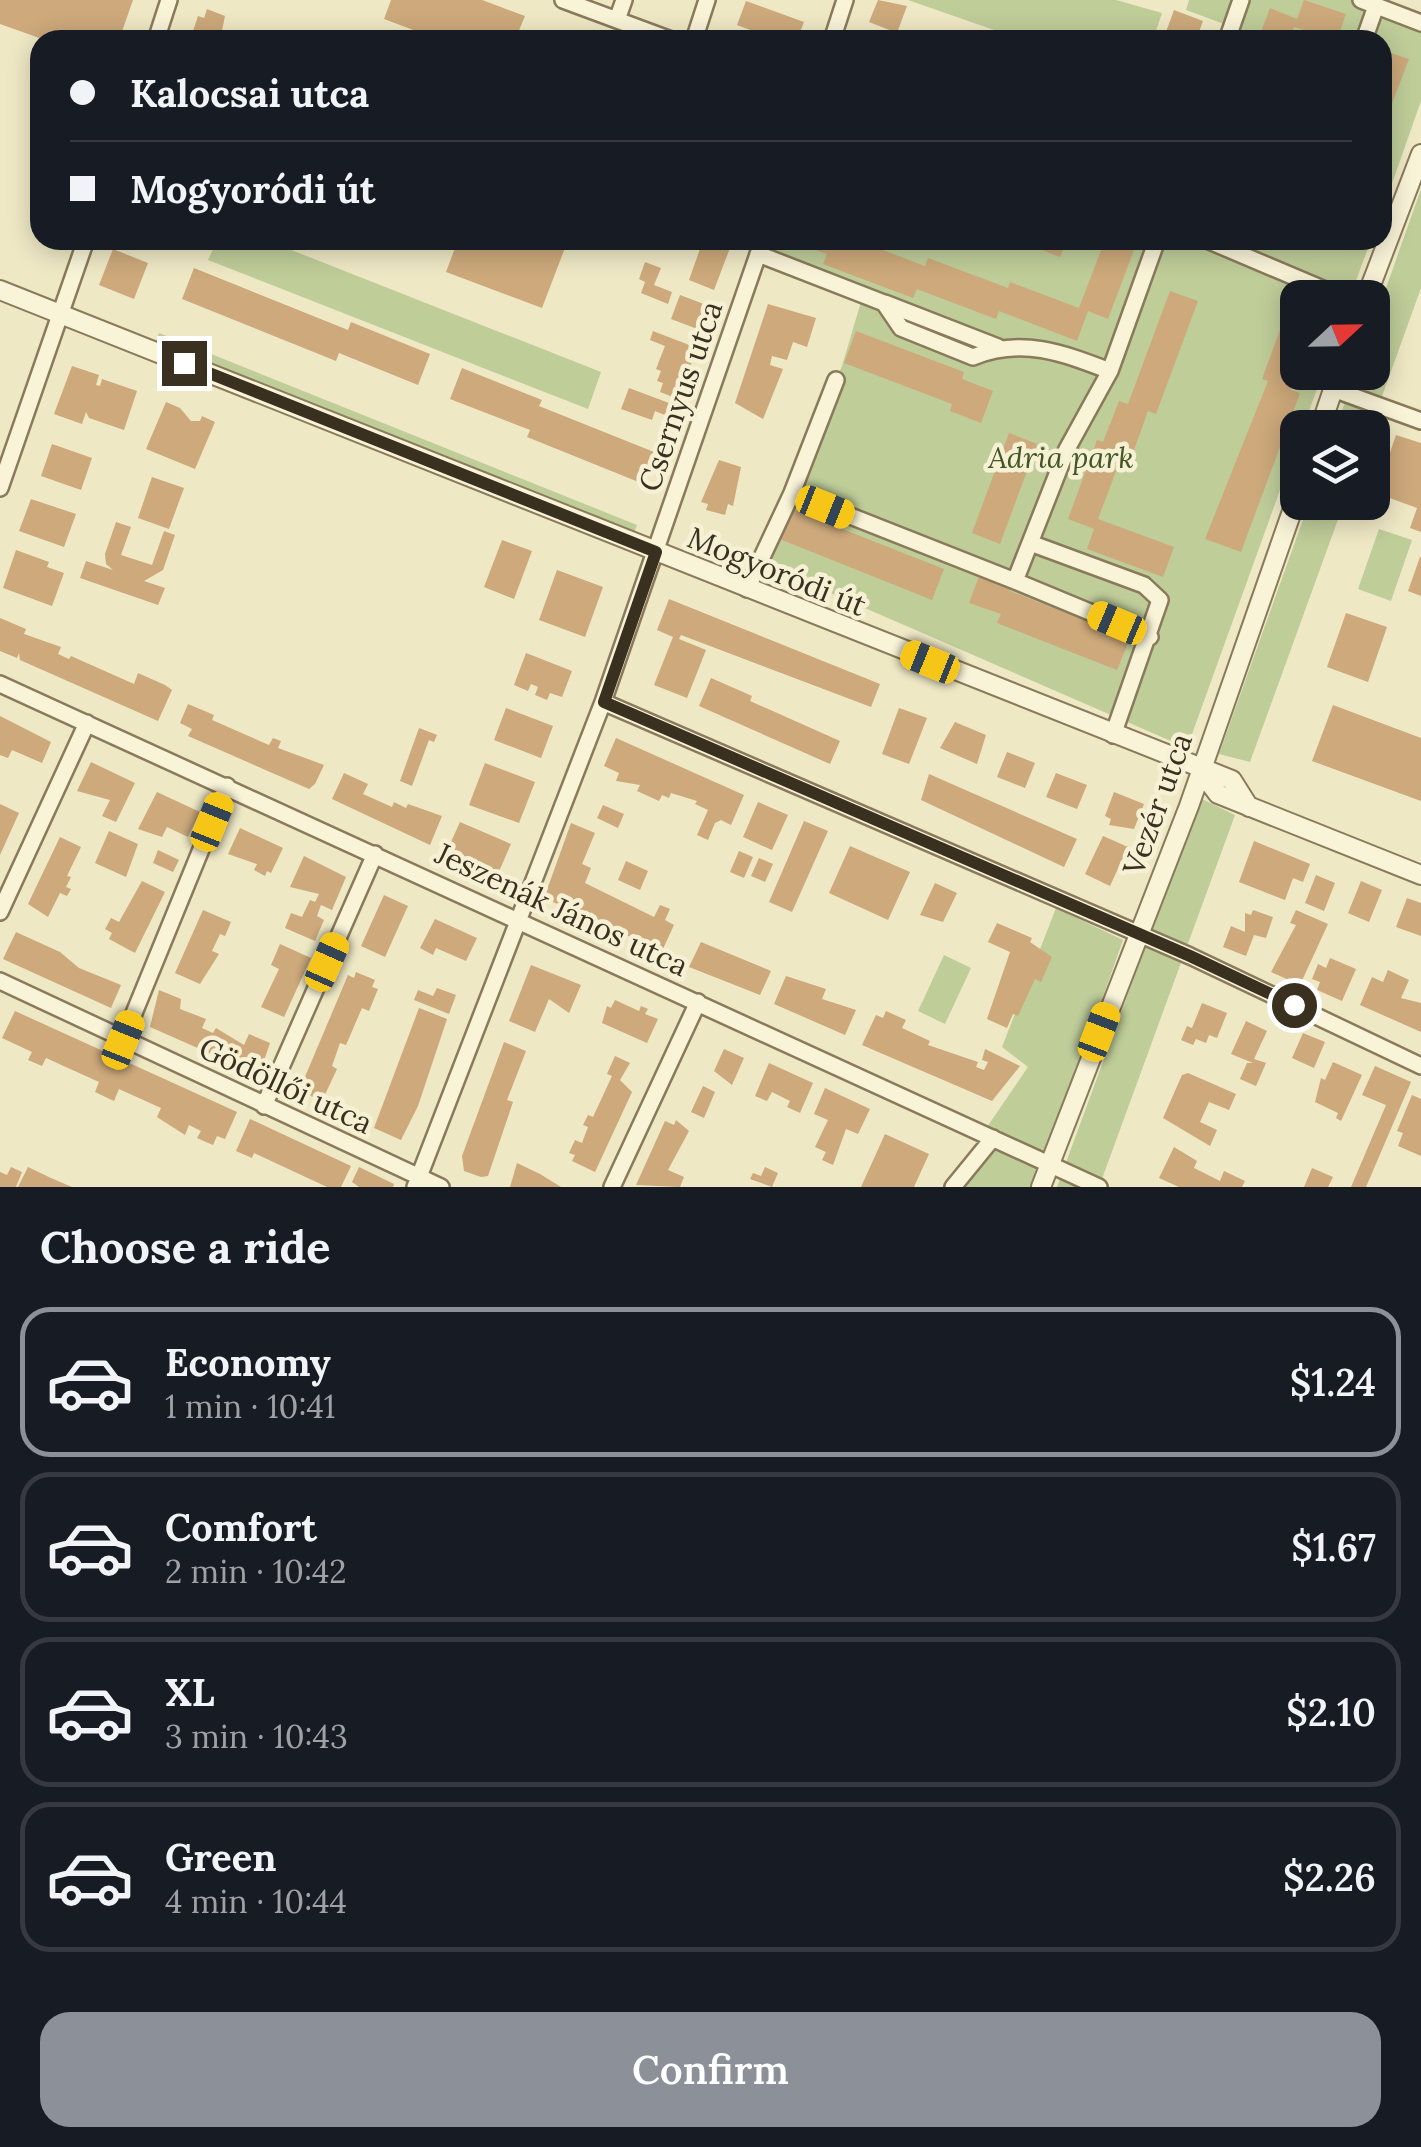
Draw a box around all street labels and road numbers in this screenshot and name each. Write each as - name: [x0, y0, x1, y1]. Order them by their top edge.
- street label: Csernyus utca: [630, 296, 731, 496]
- street label: Mogyoródi út: [682, 518, 872, 625]
- street label: Vezér utca: [1114, 728, 1200, 881]
- street label: Jeszenák János utca: [429, 833, 694, 984]
- street label: Gödöllői utca: [193, 1028, 379, 1142]

